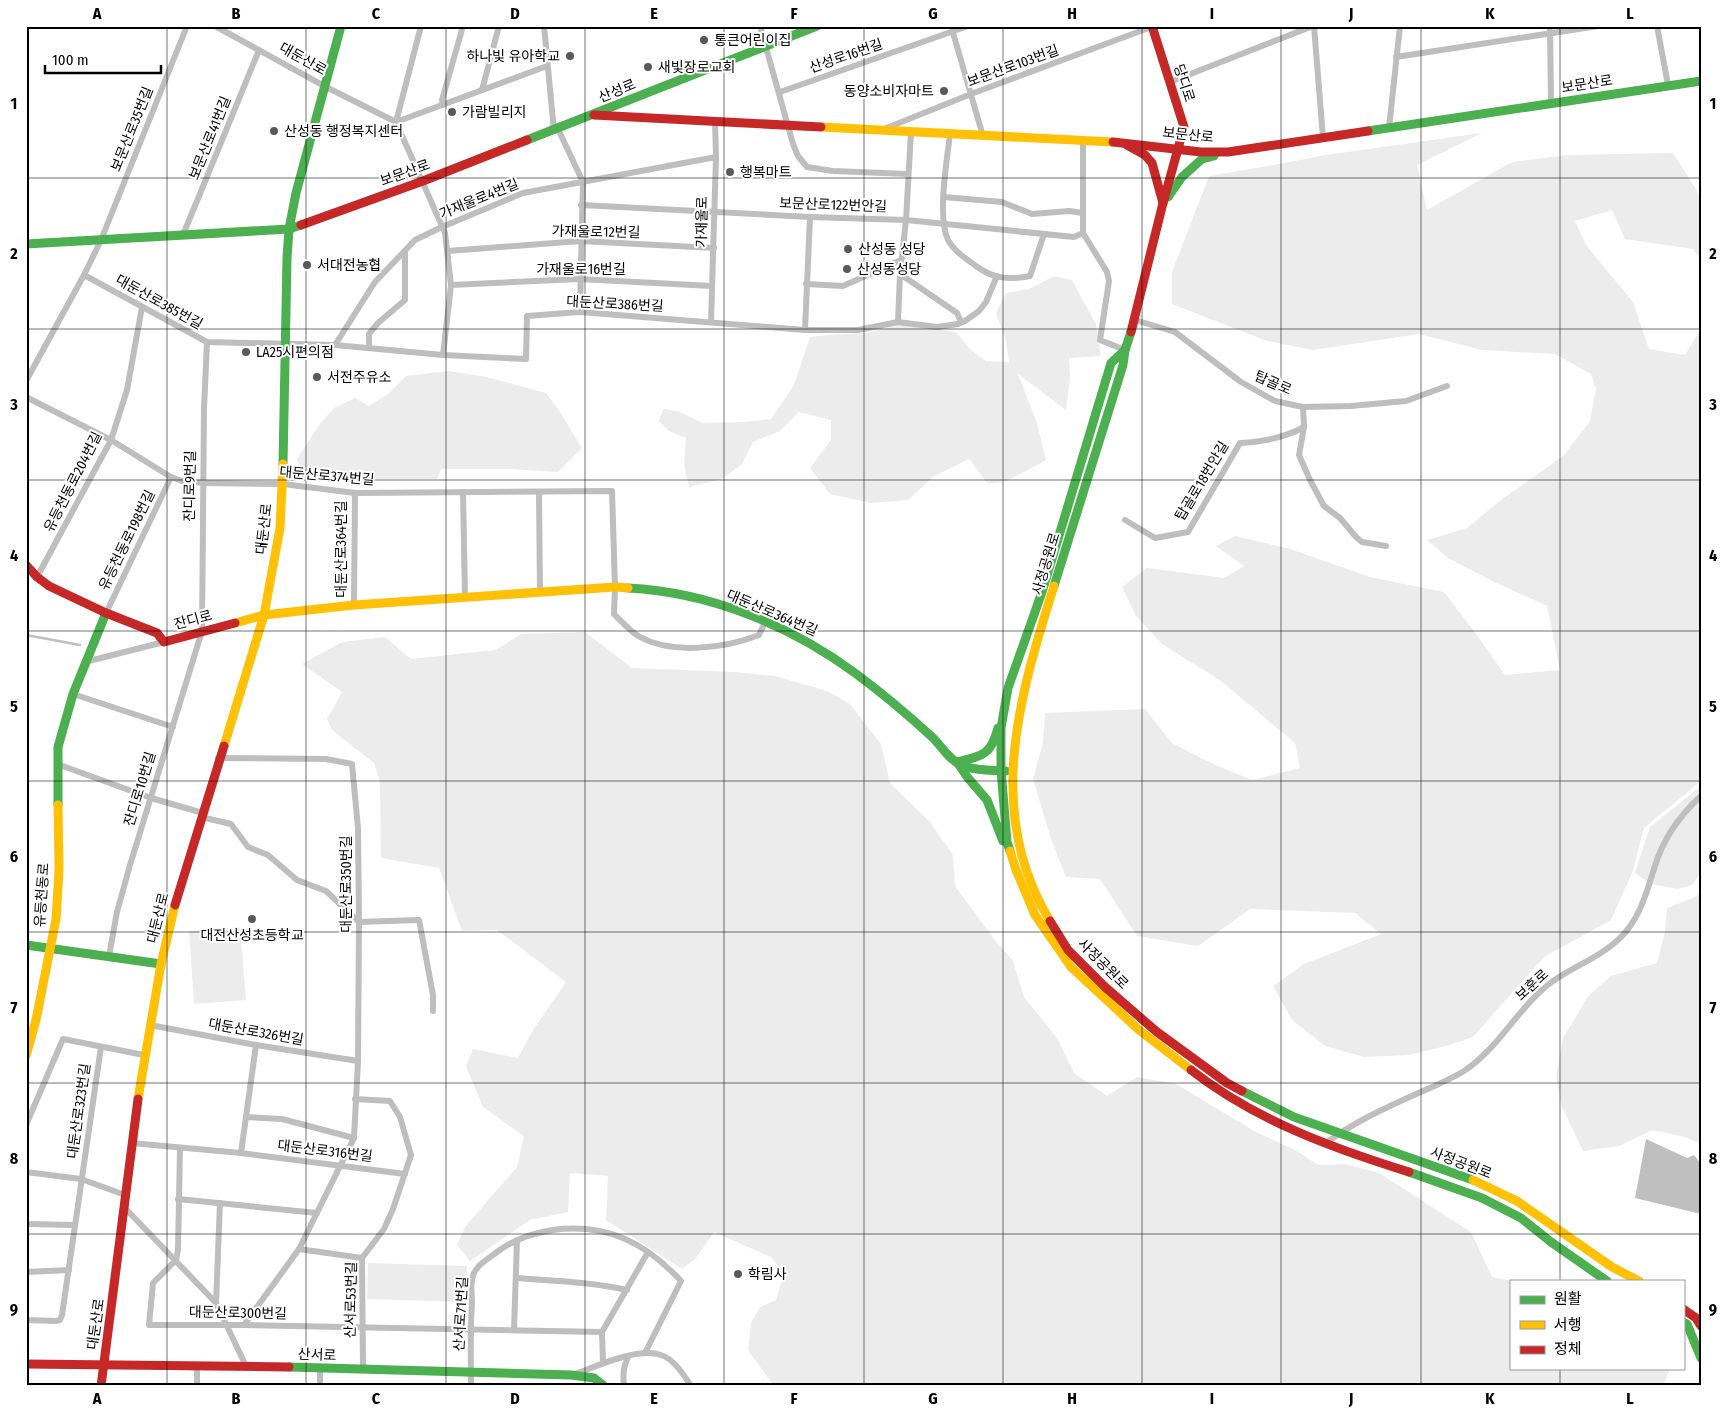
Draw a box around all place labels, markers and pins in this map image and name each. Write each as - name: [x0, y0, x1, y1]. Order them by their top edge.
- place label: 통큰어린이집: [714, 32, 791, 49]
- marker: 통큰어린이집: [698, 34, 710, 46]
- place label: 하나빛 유아학교: [467, 48, 560, 65]
- marker: 하나빛 유아학교: [564, 50, 576, 62]
- place label: 새빛장로교회: [658, 59, 735, 76]
- marker: 새빛장로교회: [642, 61, 654, 73]
- place label: 동양소비자마트: [844, 83, 934, 100]
- marker: 동양소비자마트: [938, 85, 950, 97]
- place label: 가람빌리지: [462, 104, 526, 121]
- marker: 가람빌리지: [446, 106, 458, 118]
- place label: 산성동 행정복지센터: [284, 123, 403, 140]
- marker: 산성동 행정복지센터: [268, 125, 280, 137]
- place label: 행복마트: [740, 164, 792, 181]
- marker: 행복마트: [724, 166, 736, 178]
- place label: 산성동 성당: [858, 241, 926, 258]
- marker: 산성동 성당: [842, 243, 854, 255]
- place label: 서대전농협: [317, 257, 381, 274]
- marker: 서대전농협: [301, 259, 313, 271]
- place label: 산성동성당: [857, 261, 922, 278]
- marker: 산성동성당: [841, 263, 853, 275]
- place label: LA25시편의점: [256, 344, 334, 361]
- marker: LA25시편의점: [240, 346, 252, 358]
- place label: 서전주유소: [327, 369, 392, 386]
- marker: 서전주유소: [311, 371, 323, 383]
- marker: 대전산성초등학교: [246, 913, 258, 925]
- place label: 대전산성초등학교: [200, 927, 304, 944]
- place label: 학림사: [748, 1266, 787, 1283]
- marker: 학림사: [732, 1268, 744, 1280]

